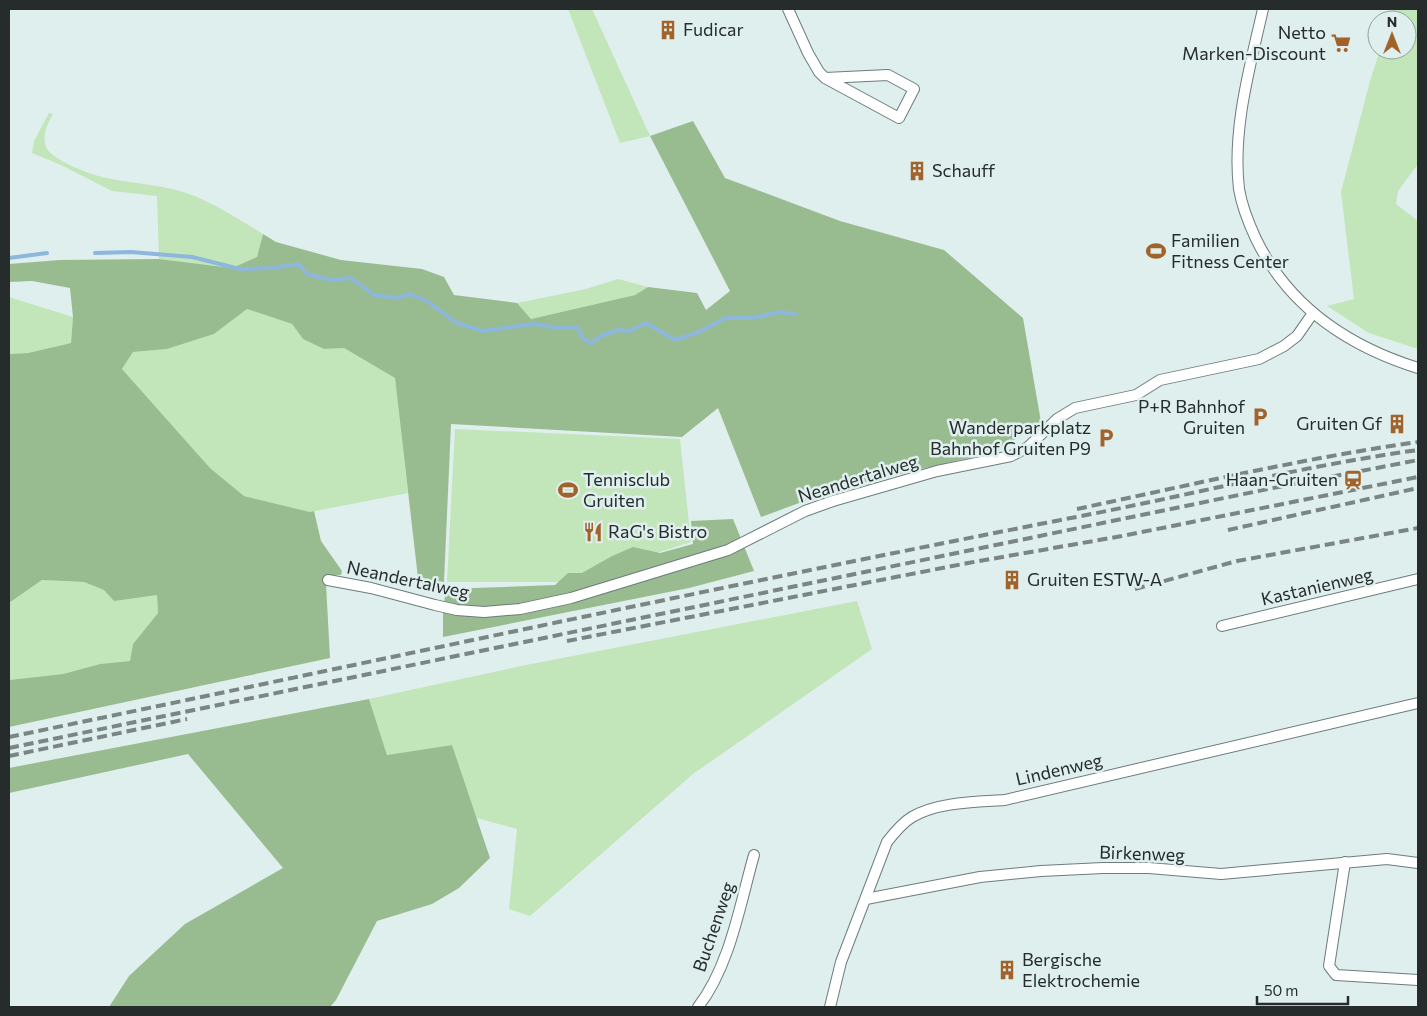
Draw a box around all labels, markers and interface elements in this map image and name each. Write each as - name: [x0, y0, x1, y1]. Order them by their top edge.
- north arrow: [1367, 10, 1417, 60]
- text: N: [1387, 13, 1397, 30]
- place label: Fudicar: [683, 18, 744, 40]
- building icon: Fudicar: [657, 19, 679, 41]
- place label: Netto Marken-Discount: [1182, 21, 1326, 64]
- supermarket icon: Netto Marken-Discount: [1330, 32, 1352, 54]
- place label: Schauff: [932, 159, 995, 181]
- building icon: Schauff: [906, 160, 928, 182]
- place label: Familien Fitness Center: [1171, 229, 1289, 272]
- sports icon: Familien Fitness Center: [1145, 240, 1167, 262]
- place label: P+R Bahnhof Gruiten: [1138, 395, 1246, 438]
- parking icon: P+R Bahnhof Gruiten: [1249, 406, 1271, 428]
- place label: Gruiten Gf: [1296, 412, 1383, 434]
- building icon: Gruiten Gf: [1386, 413, 1408, 435]
- place label: Wanderparkplatz Bahnhof Gruiten P9: [930, 416, 1091, 459]
- parking icon: Wanderparkplatz Bahnhof Gruiten P9: [1095, 427, 1117, 449]
- street label: Neandertalweg: [795, 449, 921, 507]
- place label: Tennisclub Gruiten: [583, 468, 670, 511]
- place label: Haan-Gruiten: [1226, 468, 1338, 490]
- station icon: Haan-Gruiten: [1342, 469, 1364, 491]
- sports icon: Tennisclub Gruiten: [557, 479, 579, 501]
- place label: RaG's Bistro: [608, 520, 707, 542]
- restaurant icon: RaG's Bistro: [582, 521, 604, 543]
- street label: Neandertalweg: [345, 555, 472, 603]
- street label: Kastanienweg: [1259, 562, 1375, 610]
- place label: Gruiten ESTW-A: [1027, 568, 1162, 590]
- building icon: Gruiten ESTW-A: [1001, 569, 1023, 591]
- street label: Lindenweg: [1013, 748, 1105, 790]
- street label: Birkenweg: [1099, 841, 1185, 865]
- street label: Buchenweg: [687, 879, 739, 975]
- place label: Bergische Elektrochemie: [1022, 948, 1140, 991]
- building icon: Bergische Elektrochemie: [996, 959, 1018, 981]
- scale bar: [1257, 974, 1348, 1006]
- text: 50 m: [1264, 981, 1298, 999]

